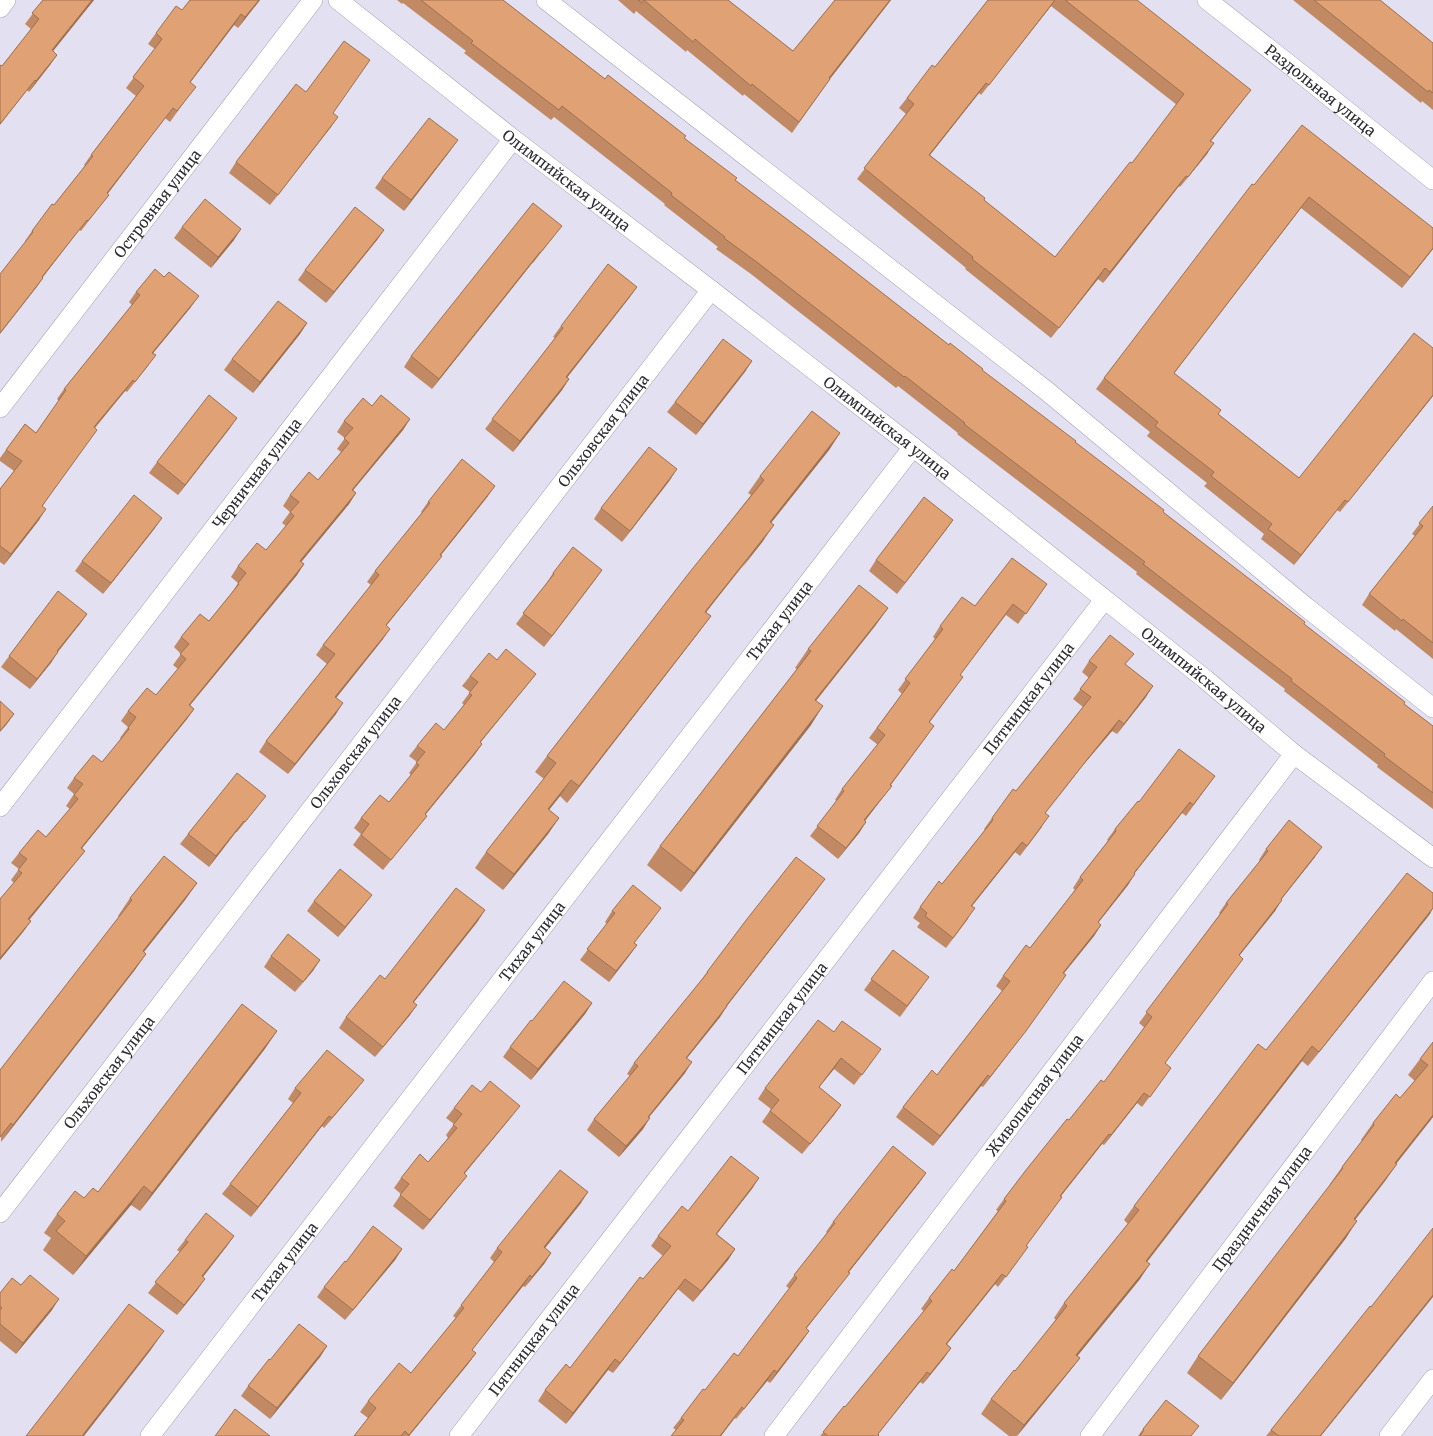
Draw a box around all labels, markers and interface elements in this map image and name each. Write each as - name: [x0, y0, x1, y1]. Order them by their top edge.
- street label: Раздольная улица: [1261, 40, 1380, 140]
- street label: Олимпийская улица: [499, 125, 635, 235]
- street label: Островная улица: [109, 145, 205, 261]
- street label: Ольховская улица: [553, 370, 653, 491]
- street label: Олимпийская улица: [820, 372, 955, 483]
- street label: Черничная улица: [208, 414, 305, 532]
- street label: Тихая улица: [742, 576, 816, 664]
- street label: Олимпийская улица: [1138, 623, 1271, 736]
- street label: Пятницкая улица: [979, 638, 1078, 758]
- street label: Ольховская улица: [306, 692, 405, 812]
- street label: Тихая улица: [495, 897, 569, 985]
- street label: Пятницкая улица: [732, 958, 831, 1078]
- street label: Ольховская улица: [59, 1012, 158, 1132]
- street label: Живописная улица: [982, 1030, 1087, 1160]
- street label: Праздничная улица: [1208, 1142, 1315, 1275]
- street label: Тихая улица: [247, 1218, 321, 1306]
- street label: Пятницкая улица: [484, 1279, 583, 1399]

